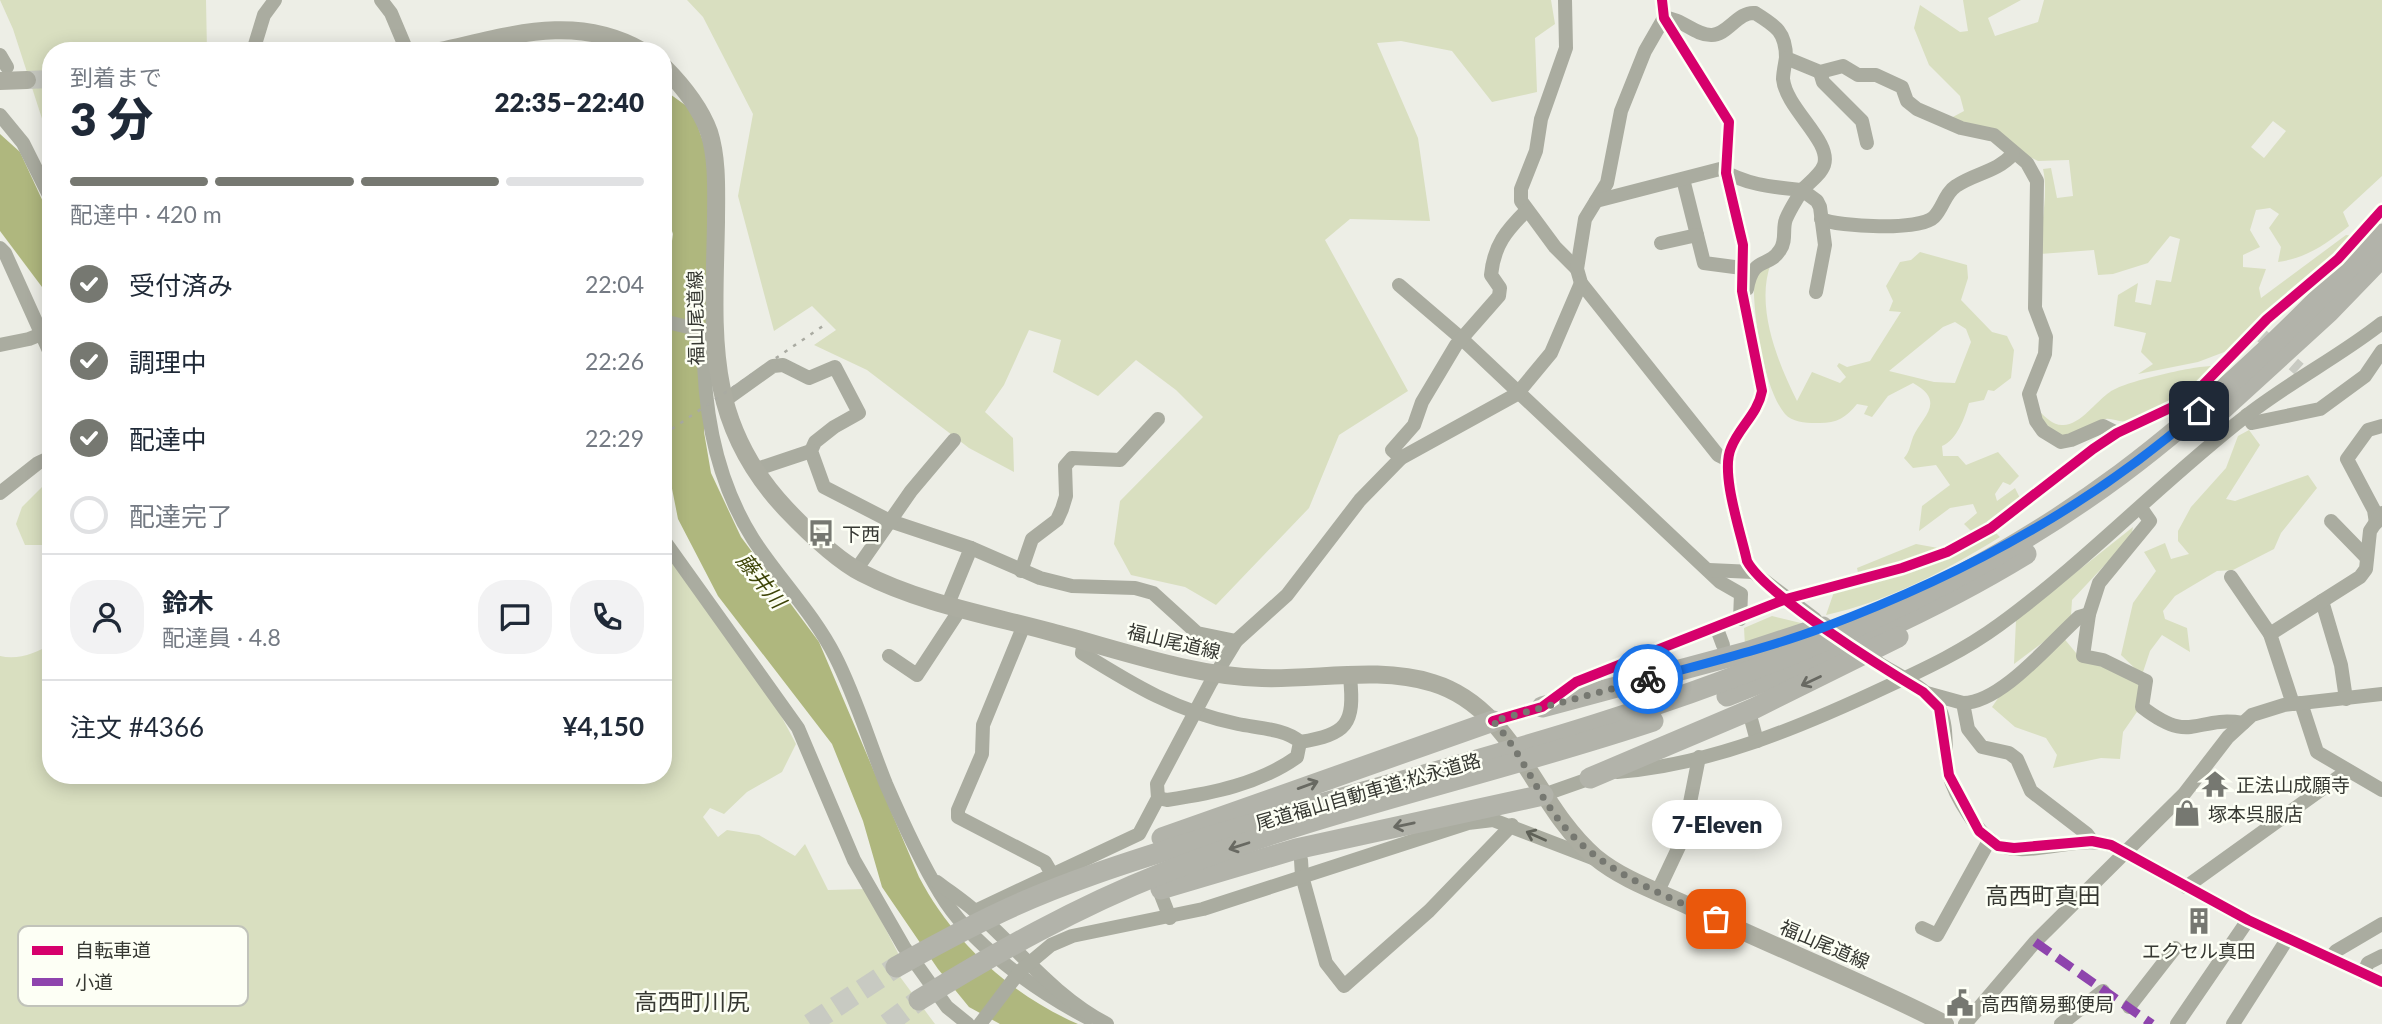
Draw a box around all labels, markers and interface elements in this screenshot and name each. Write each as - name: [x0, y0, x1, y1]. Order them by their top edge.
- text: 到着まで: [70, 63, 162, 91]
- text: 22:35–22:40: [494, 86, 644, 118]
- text: 3 分: [70, 91, 153, 146]
- text: 配達中 · 420 m: [70, 200, 222, 228]
- icon: check: [70, 265, 108, 303]
- text: 受付済み: [129, 269, 233, 301]
- text: 22:04: [585, 270, 644, 298]
- street label: 福山尾道線: [683, 270, 707, 366]
- icon: check: [70, 342, 108, 380]
- text: 調理中: [129, 346, 207, 378]
- text: 22:26: [585, 347, 644, 375]
- pin: [2169, 381, 2229, 441]
- icon: home: [2180, 392, 2218, 430]
- icon: check: [70, 419, 108, 457]
- text: 配達中: [129, 423, 207, 455]
- text: 22:29: [585, 424, 644, 452]
- text: 配達完了: [129, 500, 233, 532]
- bus stop icon: 下西: [806, 518, 836, 548]
- place label: 下西: [842, 522, 880, 545]
- water label: 藤井川: [732, 548, 793, 614]
- button: person: [70, 580, 144, 654]
- button: chat: [478, 580, 552, 654]
- button: phone: [570, 580, 644, 654]
- text: 鈴木: [162, 586, 214, 618]
- street label: 福山尾道線: [1125, 619, 1223, 663]
- text: 配達員 · 4.8: [162, 623, 281, 651]
- courier: [1613, 644, 1683, 714]
- icon: bike: [1629, 660, 1667, 698]
- one-way arrow: [1801, 675, 1822, 688]
- text: ¥4,150: [563, 710, 644, 742]
- text: 注文 #4366: [70, 711, 204, 743]
- street label: 尾道福山自動車道;松永道路: [1253, 748, 1483, 834]
- temple icon: 正法山成願寺: [2200, 769, 2230, 799]
- place label: 正法山成願寺: [2236, 773, 2350, 796]
- one-way arrow: [1297, 778, 1319, 790]
- shop icon: 塚本呉服店: [2172, 798, 2202, 828]
- callout: 7-Eleven: [1651, 800, 1781, 849]
- place label: 塚本呉服店: [2208, 802, 2303, 825]
- text: 7-Eleven: [1672, 810, 1762, 838]
- one-way arrow: [1393, 819, 1416, 833]
- one-way arrow: [1525, 829, 1547, 842]
- one-way arrow: [1228, 841, 1250, 853]
- district label: 高西町真田: [1986, 881, 2101, 909]
- pin: [1686, 889, 1746, 949]
- icon: bag: [1697, 900, 1735, 938]
- building icon: エクセル真田: [2184, 906, 2214, 936]
- street label: 福山尾道線: [1777, 915, 1873, 973]
- legend: [18, 926, 248, 1006]
- text: 自転車道: [75, 938, 151, 961]
- place label: エクセル真田: [2142, 939, 2256, 962]
- text: 小道: [75, 970, 113, 993]
- district label: 高西町川尻: [635, 987, 750, 1015]
- public building icon: 高西簡易郵便局: [1945, 988, 1975, 1018]
- place label: 高西簡易郵便局: [1981, 992, 2114, 1015]

